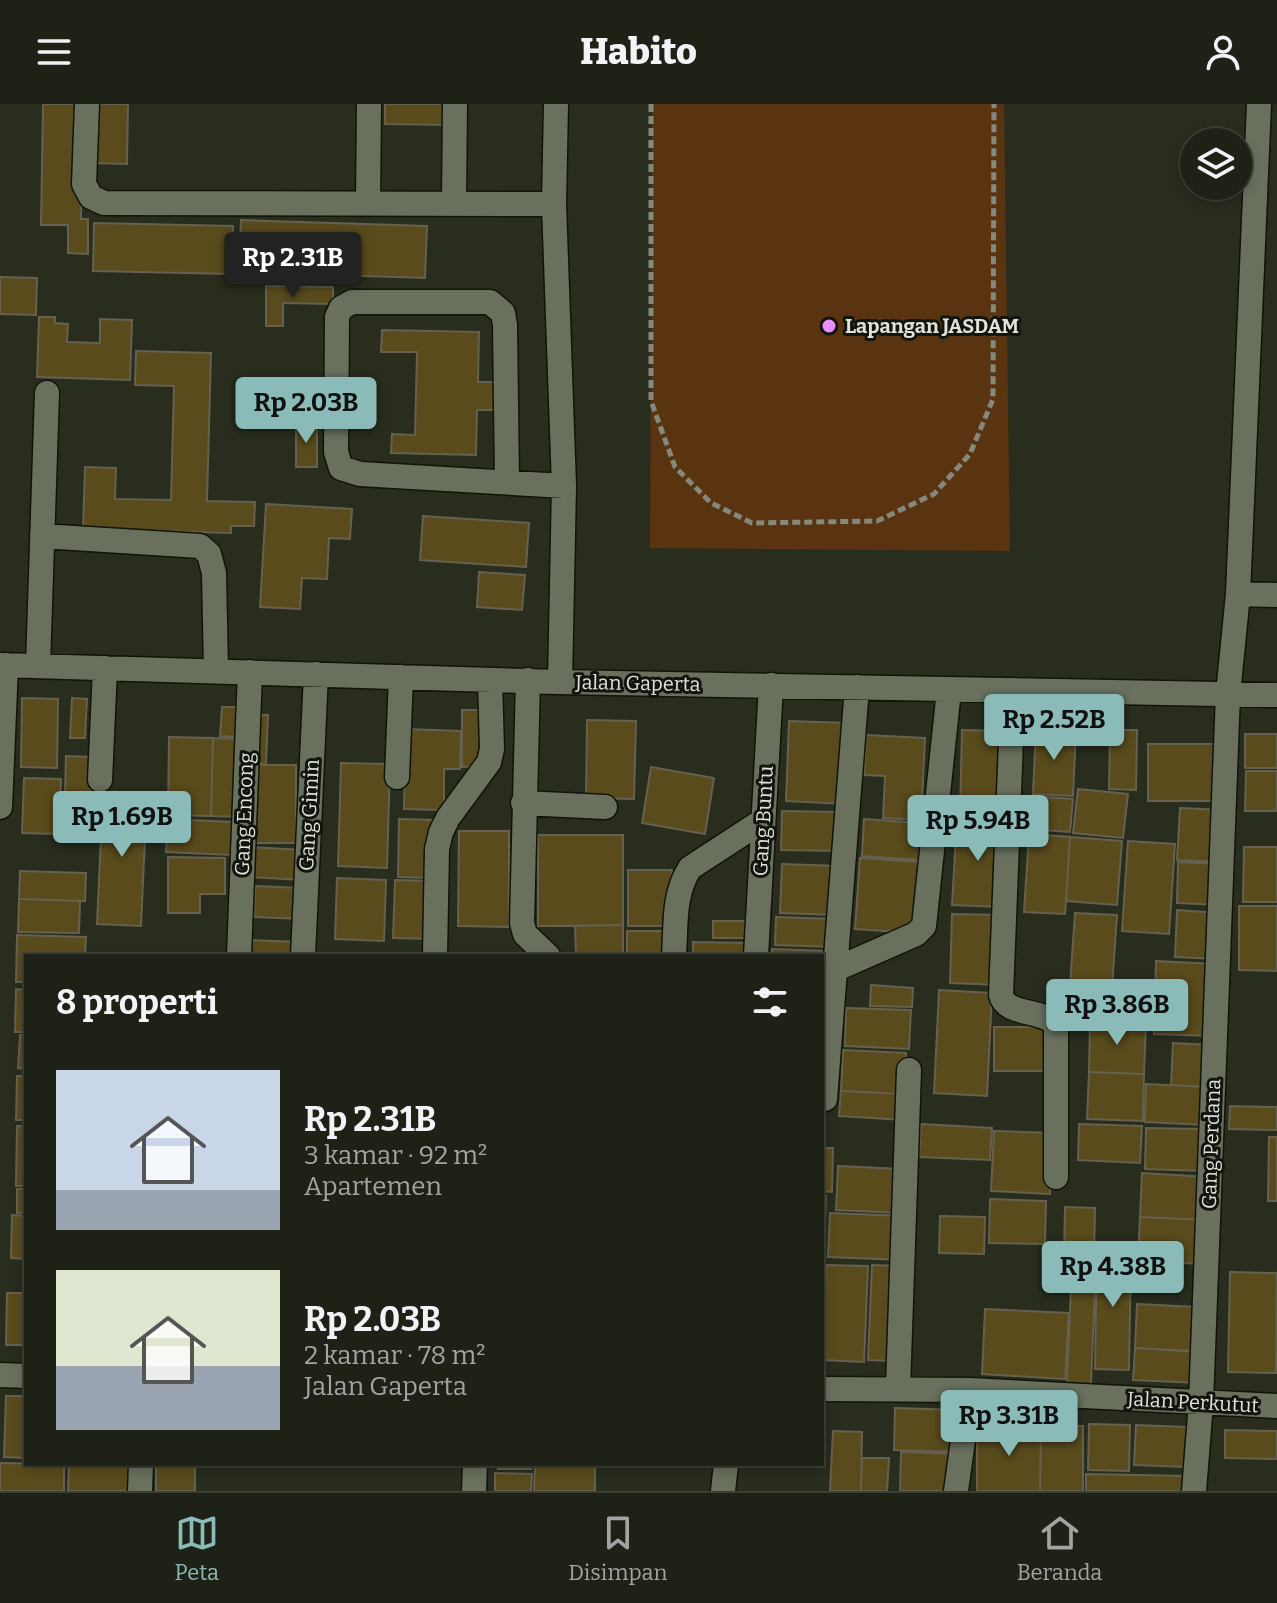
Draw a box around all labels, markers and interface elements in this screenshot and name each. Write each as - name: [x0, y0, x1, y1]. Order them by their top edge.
- icon: menu: [32, 30, 76, 74]
- text: Habito: [580, 30, 697, 74]
- icon: person: [1201, 30, 1245, 74]
- map controls: [1180, 128, 1252, 200]
- button: layers: [1180, 128, 1252, 200]
- pin: Rp 2.31B: [210, 232, 376, 300]
- text: Rp 2.31B: [242, 242, 344, 273]
- place label: Lapangan JASDAM: [845, 314, 1019, 338]
- marker: Lapangan JASDAM: [820, 317, 838, 335]
- pin: Rp 2.03B: [223, 377, 389, 445]
- text: Rp 2.03B: [254, 387, 358, 418]
- street label: Jalan Gaperta: [574, 670, 701, 696]
- pin: Rp 2.52B: [971, 694, 1137, 762]
- text: Rp 2.52B: [1002, 704, 1106, 735]
- street label: Gang Encong: [230, 752, 258, 876]
- street label: Gang Gimin: [294, 758, 324, 871]
- street label: Gang Buntu: [748, 765, 778, 877]
- pin: Rp 1.69B: [39, 791, 205, 859]
- pin: Rp 5.94B: [895, 795, 1061, 863]
- text: Rp 1.69B: [71, 801, 173, 832]
- text: Rp 5.94B: [925, 805, 1031, 836]
- pin: Rp 3.86B: [1034, 979, 1200, 1047]
- icon: filters: [748, 980, 792, 1024]
- text: 8 properti: [56, 982, 218, 1023]
- text: Rp 3.86B: [1064, 989, 1170, 1020]
- street label: Gang Perdana: [1197, 1078, 1225, 1210]
- text: Rp 2.31B: [304, 1099, 437, 1140]
- icon: home: [120, 1102, 216, 1198]
- text: 3 kamar · 92 m²: [304, 1140, 487, 1171]
- text: Apartemen: [304, 1171, 442, 1202]
- pin: Rp 4.38B: [1030, 1241, 1196, 1309]
- text: Rp 4.38B: [1060, 1251, 1166, 1282]
- text: Rp 2.03B: [304, 1299, 441, 1340]
- icon: home: [120, 1302, 216, 1398]
- text: 2 kamar · 78 m²: [304, 1340, 485, 1371]
- text: Jalan Gaperta: [304, 1371, 467, 1402]
- street label: Jalan Perkutut: [1126, 1387, 1259, 1417]
- pin: Rp 3.31B: [926, 1390, 1092, 1458]
- text: Rp 3.31B: [959, 1400, 1059, 1431]
- tab: Peta: [175, 1511, 219, 1586]
- tab: Disimpan: [568, 1511, 667, 1586]
- tab: Beranda: [1017, 1511, 1102, 1586]

